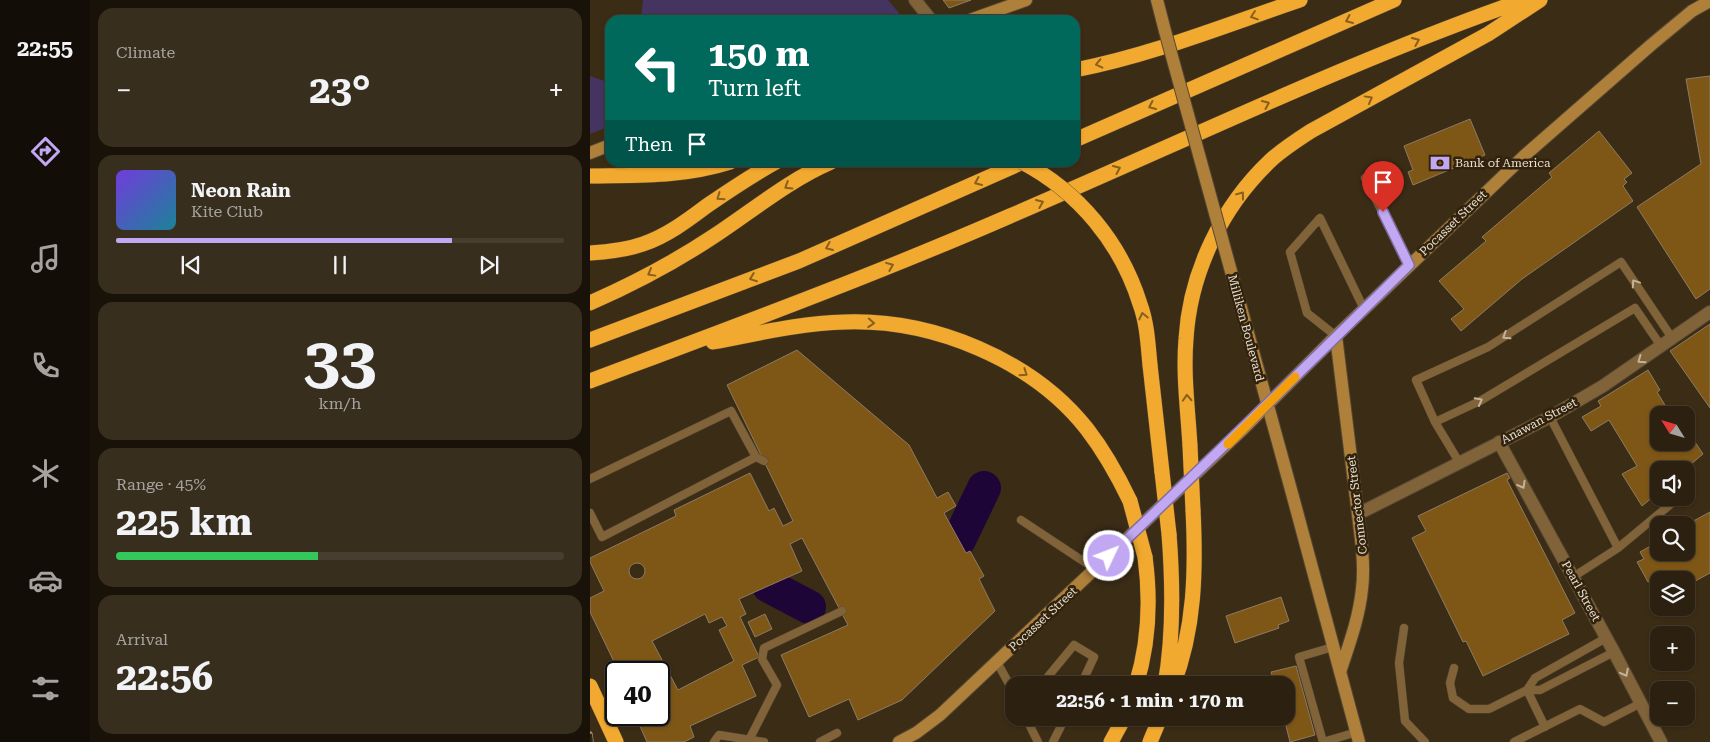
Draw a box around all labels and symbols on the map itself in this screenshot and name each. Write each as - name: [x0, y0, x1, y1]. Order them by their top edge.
- one-way arrow: [1251, 10, 1259, 20]
- one-way arrow: [1345, 13, 1354, 24]
- one-way arrow: [1411, 36, 1419, 46]
- one-way arrow: [1095, 58, 1104, 69]
- one-way arrow: [1364, 95, 1373, 105]
- one-way arrow: [1148, 99, 1157, 110]
- one-way arrow: [1261, 100, 1270, 111]
- bank icon: Bank of America: [1429, 152, 1451, 174]
- place label: Bank of America: [1455, 156, 1551, 170]
- pin: [1362, 161, 1404, 212]
- one-way arrow: [1112, 165, 1121, 176]
- one-way arrow: [974, 176, 983, 187]
- one-way arrow: [785, 180, 794, 190]
- street label: Pocasset Street: [1417, 187, 1490, 259]
- one-way arrow: [716, 191, 726, 200]
- one-way arrow: [1235, 191, 1244, 201]
- one-way arrow: [1035, 199, 1044, 210]
- one-way arrow: [825, 241, 834, 252]
- one-way arrow: [885, 262, 894, 272]
- one-way arrow: [648, 267, 657, 277]
- one-way arrow: [749, 272, 758, 283]
- street label: Milliken Boulevard: [1225, 273, 1267, 383]
- one-way arrow: [1632, 279, 1641, 289]
- one-way arrow: [1138, 312, 1149, 321]
- one-way arrow: [867, 318, 875, 329]
- one-way arrow: [1502, 330, 1512, 339]
- one-way arrow: [1637, 354, 1647, 363]
- one-way arrow: [1018, 367, 1027, 376]
- one-way arrow: [1182, 393, 1193, 401]
- street label: Anawan Street: [1499, 395, 1580, 447]
- one-way arrow: [1473, 397, 1482, 407]
- north arrow: [1650, 406, 1695, 451]
- street label: Connector Street: [1344, 455, 1370, 555]
- one-way arrow: [1516, 479, 1526, 488]
- position arrow: [1082, 529, 1134, 581]
- street label: Pearl Street: [1559, 558, 1604, 624]
- street label: Pocasset Street: [1006, 584, 1080, 654]
- speed limit sign: 40: [605, 661, 670, 726]
- one-way arrow: [1619, 668, 1629, 677]

